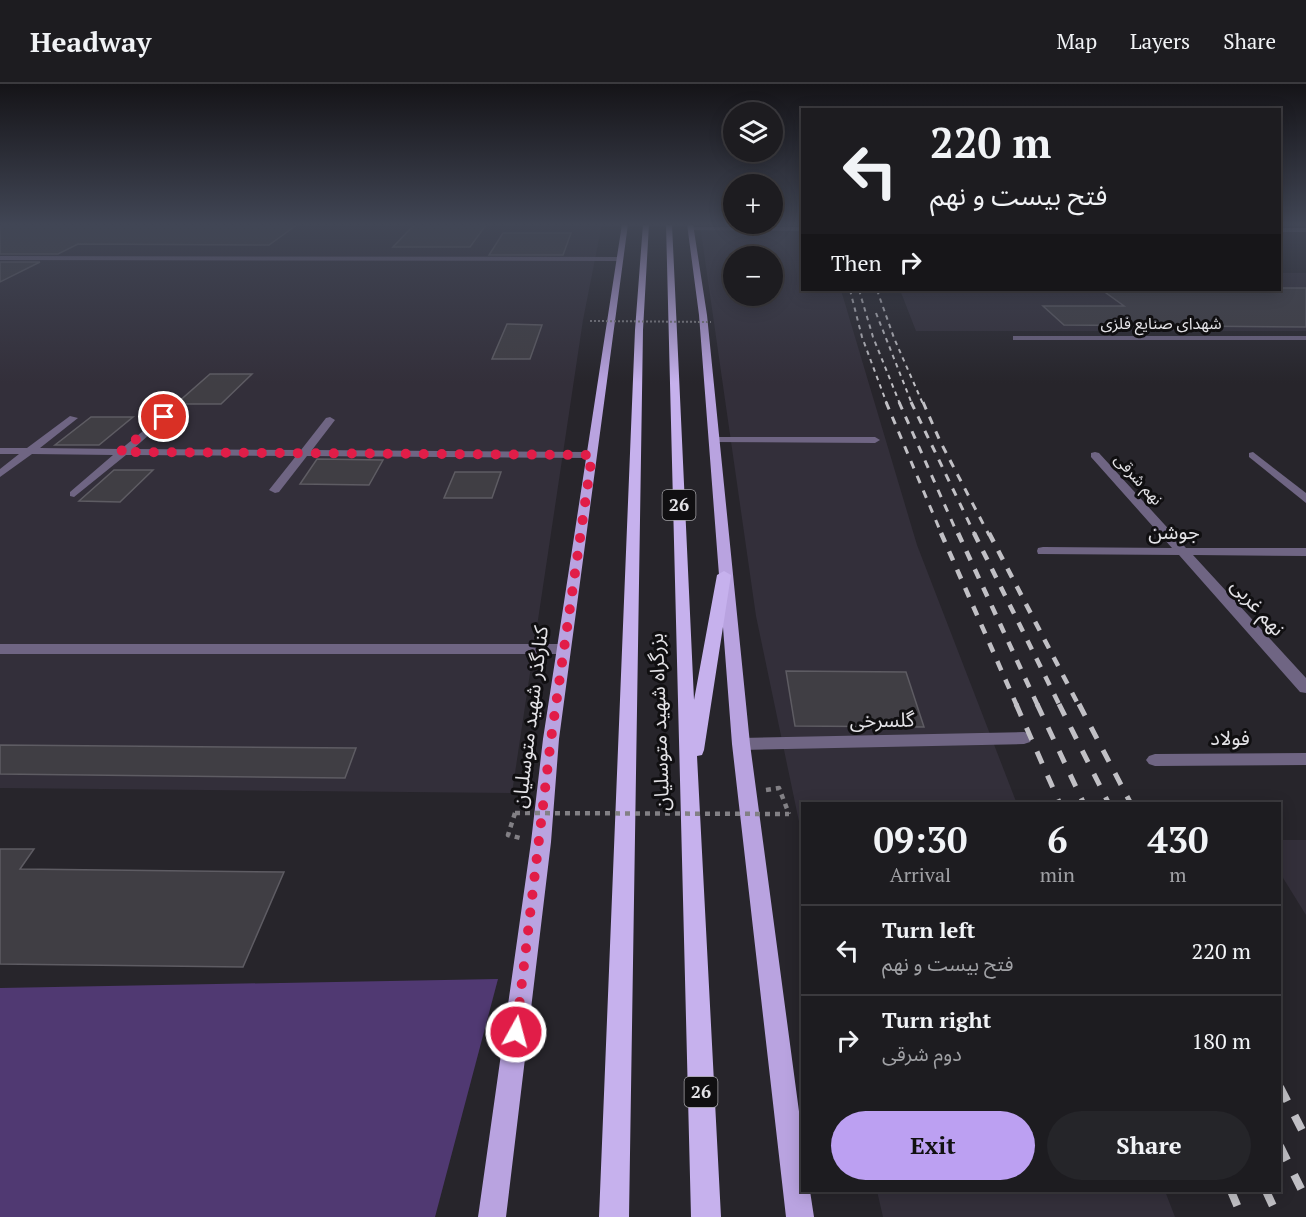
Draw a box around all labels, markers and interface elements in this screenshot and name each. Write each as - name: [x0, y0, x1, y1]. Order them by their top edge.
- text: Headway: [30, 23, 151, 60]
- text: Map: [1056, 27, 1097, 55]
- text: Layers: [1130, 27, 1190, 55]
- text: Share: [1223, 27, 1276, 55]
- map controls: [723, 102, 783, 306]
- button: layers: [723, 102, 783, 162]
- text: 220 m: [930, 114, 1051, 170]
- icon: left: [831, 132, 909, 210]
- button: +: [723, 174, 783, 234]
- text: فتح بیست و نهم: [930, 177, 1107, 213]
- button: −: [723, 246, 783, 306]
- icon: right: [894, 246, 927, 279]
- text: Then: [831, 248, 882, 277]
- street label: شهدای صنایع فلزی: [1100, 312, 1222, 336]
- pin: [138, 391, 189, 442]
- icon: arrive: [147, 400, 180, 433]
- street label: نهم شرقی: [1108, 448, 1168, 511]
- road number: 26: [662, 490, 696, 520]
- street label: جوشن: [1148, 518, 1200, 545]
- street label: نهم غربی: [1224, 572, 1292, 643]
- street label: کنارگذر شهید متوسلیان: [505, 624, 554, 810]
- street label: بزرگراه شهید متوسلیان: [642, 633, 675, 811]
- street label: گلسرخی: [849, 705, 915, 734]
- street label: فولاد: [1210, 724, 1250, 751]
- text: 09:30: [874, 816, 967, 863]
- text: 6: [1047, 816, 1068, 863]
- text: 430: [1147, 816, 1208, 863]
- text: Arrival: [890, 861, 951, 888]
- text: min: [1040, 861, 1075, 888]
- text: m: [1169, 861, 1187, 888]
- text: Turn left: [882, 915, 975, 944]
- icon: left: [831, 934, 864, 967]
- text: 220 m: [1191, 936, 1251, 965]
- text: فتح بیست و نهم: [882, 950, 1013, 977]
- position arrow: [484, 1000, 548, 1064]
- text: Turn right: [882, 1005, 991, 1034]
- icon: right: [831, 1024, 864, 1057]
- text: 180 m: [1191, 1026, 1251, 1055]
- text: دوم شرقی: [882, 1040, 962, 1067]
- road number: 26: [684, 1077, 718, 1107]
- button: Exit: [831, 1111, 1035, 1180]
- button: Share: [1047, 1111, 1251, 1180]

